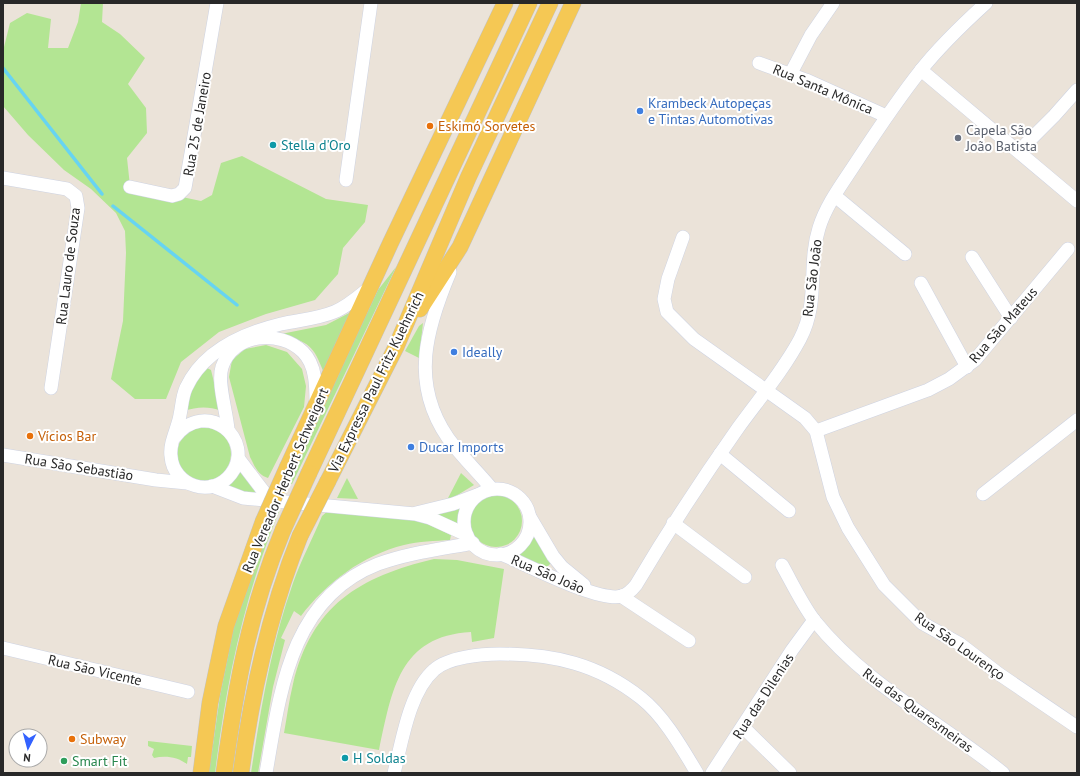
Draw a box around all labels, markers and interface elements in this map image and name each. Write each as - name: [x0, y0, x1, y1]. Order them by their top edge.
- street label: Rua Santa Mônica: [770, 60, 876, 118]
- street label: Rua 25 de Janeiro: [179, 70, 215, 178]
- place label: Krambeck Autopeças e Tintas Automotivas: [648, 94, 773, 128]
- marker: Krambeck Autopeças e Tintas Automotivas: [635, 106, 645, 116]
- place label: Eskimó Sorvetes: [438, 117, 536, 135]
- marker: Eskimó Sorvetes: [425, 121, 435, 131]
- place label: Capela São João Batista: [965, 121, 1037, 155]
- marker: Capela São João Batista: [953, 133, 963, 143]
- place label: Stella d'Oro: [281, 136, 351, 154]
- marker: Stella d'Oro: [268, 140, 278, 150]
- street label: Rua Lauro de Souza: [52, 206, 84, 326]
- street label: Rua São João: [798, 238, 826, 318]
- street label: Rua São Mateus: [965, 283, 1041, 367]
- street label: Via Expressa Paul Fritz Kuehnrich: [324, 288, 428, 476]
- place label: Ideally: [462, 343, 503, 361]
- marker: Ideally: [449, 347, 459, 357]
- street label: Rua Vereador Herbert Schweigert: [238, 385, 332, 575]
- place label: Vícios Bar: [37, 427, 96, 445]
- marker: Vícios Bar: [25, 431, 35, 441]
- place label: Ducar Imports: [419, 438, 504, 456]
- marker: Ducar Imports: [406, 442, 416, 452]
- street label: Rua São Sebastião: [23, 450, 135, 484]
- street label: Rua São João: [509, 550, 587, 598]
- street label: Rua São Lourenço: [911, 608, 1009, 684]
- street label: Rua São Vicente: [46, 650, 144, 690]
- street label: Rua das Dilenias: [729, 650, 798, 742]
- street label: Rua das Quaresmeiras: [859, 664, 977, 756]
- north arrow: [8, 728, 48, 768]
- place label: Subway: [80, 730, 127, 748]
- marker: Subway: [67, 734, 77, 744]
- place label: H Soldas: [353, 749, 406, 767]
- text: N: [23, 751, 31, 765]
- place label: Smart Fit: [72, 752, 127, 770]
- marker: H Soldas: [340, 753, 350, 763]
- marker: Smart Fit: [59, 756, 69, 766]

